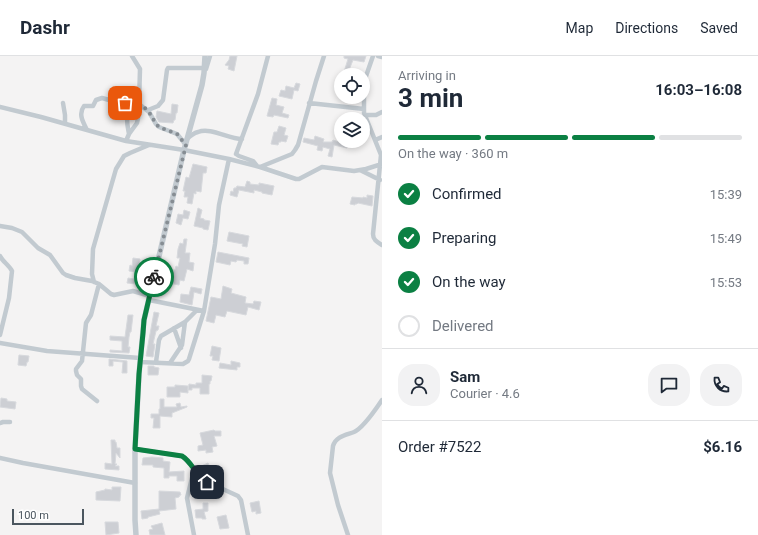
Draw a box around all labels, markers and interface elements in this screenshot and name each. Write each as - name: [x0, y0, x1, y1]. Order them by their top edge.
- text: Dashr: [20, 16, 70, 39]
- text: Map: [566, 20, 593, 36]
- text: Directions: [615, 20, 678, 36]
- text: Saved: [700, 20, 738, 36]
- map controls: [334, 68, 370, 148]
- button: locate: [334, 68, 370, 104]
- text: Arriving in: [398, 68, 456, 83]
- text: 16:03–16:08: [655, 81, 742, 99]
- text: 3 min: [398, 83, 463, 113]
- pin: [108, 86, 142, 120]
- icon: bag: [114, 92, 136, 114]
- button: layers: [334, 112, 370, 148]
- text: On the way · 360 m: [398, 146, 508, 161]
- icon: check: [398, 183, 420, 205]
- text: Confirmed: [432, 185, 502, 203]
- text: 15:39: [710, 187, 742, 202]
- icon: check: [398, 227, 420, 249]
- text: Preparing: [432, 229, 496, 247]
- text: 15:49: [710, 231, 742, 246]
- courier: [134, 257, 174, 297]
- icon: bike: [143, 266, 165, 288]
- icon: check: [398, 271, 420, 293]
- text: On the way: [432, 273, 506, 291]
- text: 15:53: [710, 275, 742, 290]
- text: Delivered: [432, 317, 494, 335]
- button: person: [398, 364, 440, 406]
- button: chat: [648, 364, 690, 406]
- button: phone: [700, 364, 742, 406]
- text: Sam: [450, 368, 480, 386]
- text: Courier · 4.6: [450, 386, 520, 401]
- text: Order #7522: [398, 438, 481, 456]
- text: $6.16: [703, 438, 742, 456]
- pin: [190, 465, 224, 499]
- icon: home: [196, 471, 218, 493]
- scale bar: [12, 507, 84, 526]
- text: 100 m: [18, 509, 49, 522]

